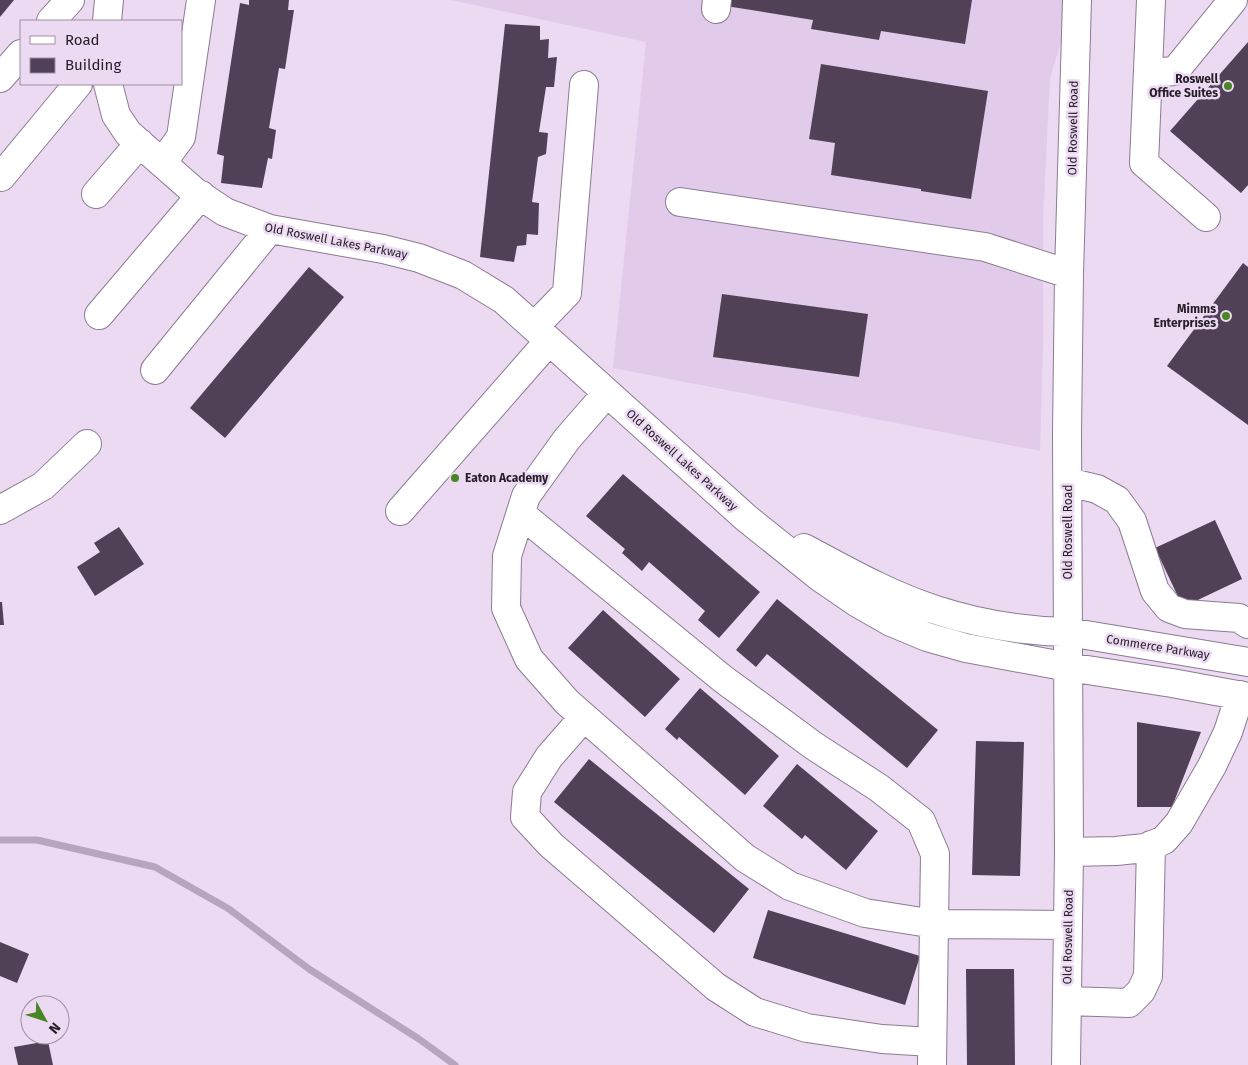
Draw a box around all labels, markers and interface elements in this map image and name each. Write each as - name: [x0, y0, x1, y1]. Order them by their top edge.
- legend: [20, 20, 182, 85]
- text: Road: [65, 31, 100, 49]
- text: Building: [65, 56, 121, 74]
- place label: Roswell Office Suites: [1149, 72, 1218, 100]
- marker: Roswell Office Suites: [1222, 80, 1234, 92]
- street label: Old Roswell Road: [1065, 81, 1081, 175]
- street label: Old Roswell Lakes Parkway: [263, 220, 409, 262]
- place label: Mimms Enterprises: [1153, 302, 1216, 330]
- marker: Mimms Enterprises: [1220, 310, 1232, 322]
- street label: Old Roswell Lakes Parkway: [623, 406, 741, 514]
- place label: Eaton Academy: [465, 471, 549, 485]
- marker: Eaton Academy: [449, 472, 461, 484]
- street label: Old Roswell Road: [1061, 485, 1075, 579]
- street label: Commerce Parkway: [1105, 632, 1211, 662]
- street label: Old Roswell Road: [1060, 890, 1076, 984]
- north arrow: [20, 995, 70, 1045]
- text: N: [45, 1019, 64, 1037]

